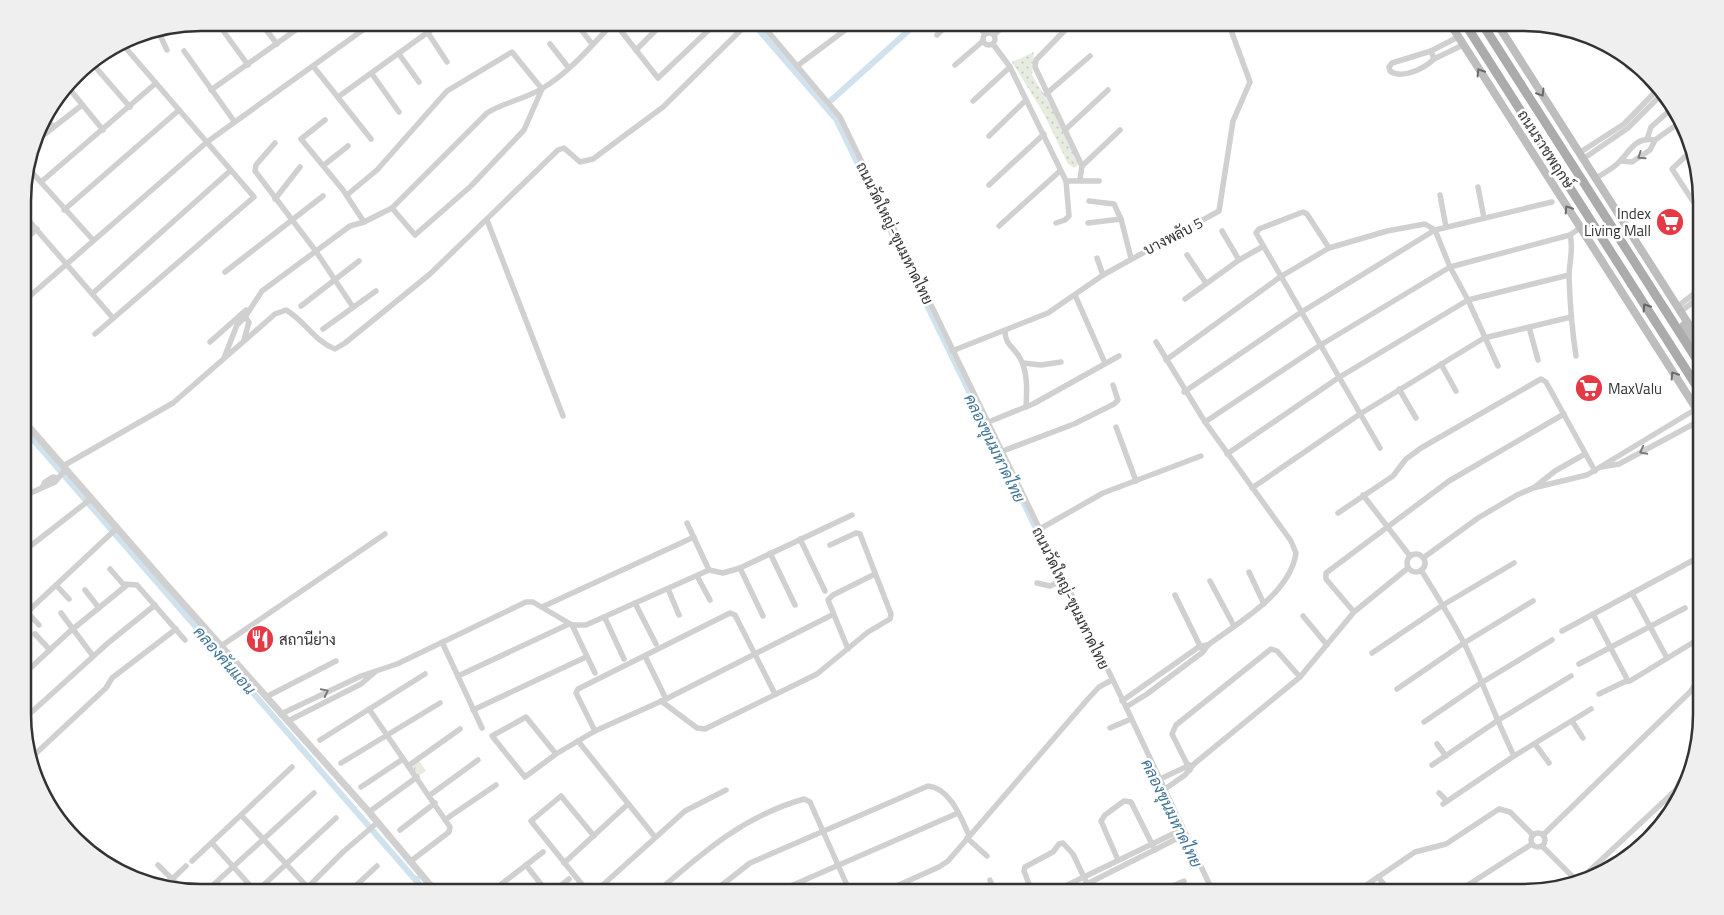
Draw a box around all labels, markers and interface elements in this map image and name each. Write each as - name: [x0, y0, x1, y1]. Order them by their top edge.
- one-way arrow: [1477, 68, 1487, 77]
- one-way arrow: [1535, 87, 1544, 97]
- street label: ถนนราชพฤกษ์: [1512, 105, 1581, 194]
- one-way arrow: [1637, 150, 1647, 159]
- street label: ถนนวัดใหญ่-ขุนมหาดไทย: [850, 158, 940, 308]
- place label: Index Living Mall: [1584, 202, 1651, 242]
- one-way arrow: [1564, 205, 1574, 214]
- supermarket icon: Index Living Mall: [1655, 207, 1685, 237]
- street label: บางพลับ 5: [1139, 211, 1207, 261]
- one-way arrow: [1643, 304, 1652, 313]
- one-way arrow: [1671, 371, 1681, 380]
- supermarket icon: MaxValu: [1574, 373, 1604, 403]
- place label: MaxValu: [1608, 377, 1662, 400]
- water label: คลองขุนมหาดไทย: [958, 390, 1032, 506]
- one-way arrow: [1639, 445, 1648, 455]
- street label: ถนนวัดใหญ่-ขุนมหาดไทย: [1026, 523, 1116, 673]
- water label: คลองคันแอน: [188, 620, 262, 700]
- restaurant icon: สถานีย่าง: [245, 624, 275, 654]
- place label: สถานีย่าง: [279, 628, 336, 651]
- one-way arrow: [320, 688, 329, 699]
- water label: คลองขุนมหาดไทย: [1135, 755, 1209, 871]

